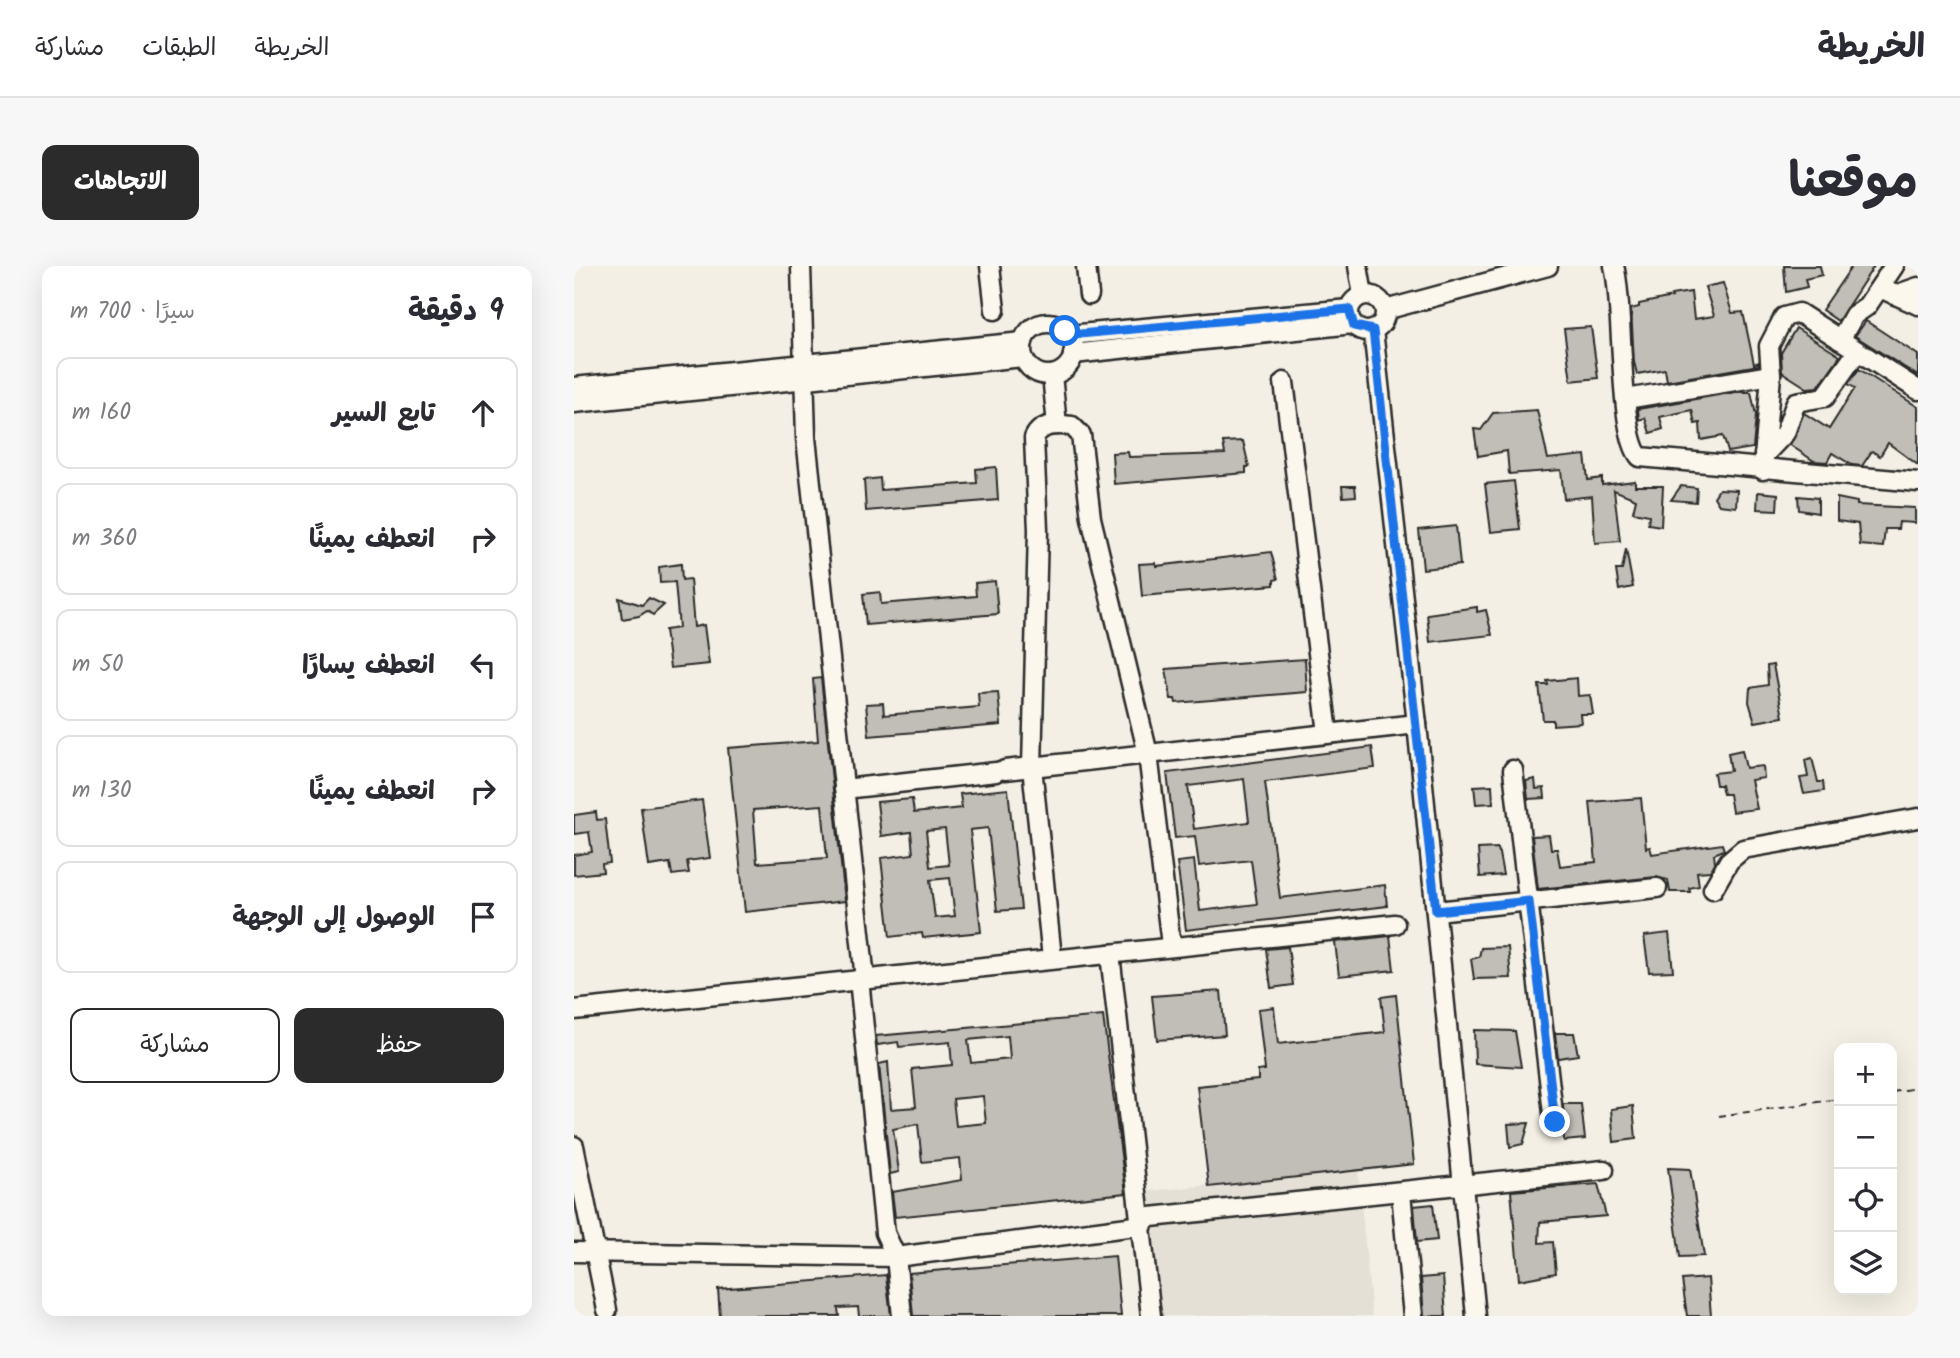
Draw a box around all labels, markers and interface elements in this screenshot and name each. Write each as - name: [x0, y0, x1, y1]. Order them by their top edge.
- text: الخريطة: [1818, 22, 1925, 75]
- text: مشاركة: [35, 29, 104, 68]
- text: الطبقات: [142, 29, 217, 68]
- text: الخريطة: [255, 29, 329, 68]
- text: موقعنا: [1788, 144, 1918, 222]
- button: الاتجاهات: [42, 145, 199, 220]
- text: 9 دقيقة: [408, 288, 504, 336]
- text: سيرًا · 700 m: [70, 294, 195, 330]
- route start: [1049, 315, 1080, 346]
- text: تابع السير: [332, 393, 435, 435]
- icon: ahead: [464, 394, 502, 432]
- text: 160 m: [72, 395, 131, 431]
- text: انعطف يمينًا: [309, 519, 435, 561]
- icon: right: [464, 520, 502, 558]
- text: 360 m: [72, 521, 137, 557]
- text: انعطف يسارًا: [302, 645, 435, 687]
- icon: left: [464, 646, 502, 684]
- text: 50 m: [72, 647, 123, 683]
- text: انعطف يمينًا: [309, 771, 435, 813]
- icon: right: [464, 772, 502, 810]
- text: 130 m: [72, 773, 131, 809]
- text: الوصول إلى الوجهة: [232, 897, 435, 939]
- icon: arrive: [464, 898, 502, 936]
- button: مشاركة: [70, 1008, 280, 1083]
- button: حفظ: [294, 1008, 504, 1083]
- map controls: [1834, 1043, 1897, 1295]
- button: +: [1834, 1043, 1897, 1106]
- route end: [1539, 1106, 1570, 1137]
- button: −: [1834, 1106, 1897, 1169]
- button: locate: [1834, 1169, 1897, 1232]
- button: layers: [1834, 1232, 1897, 1295]

